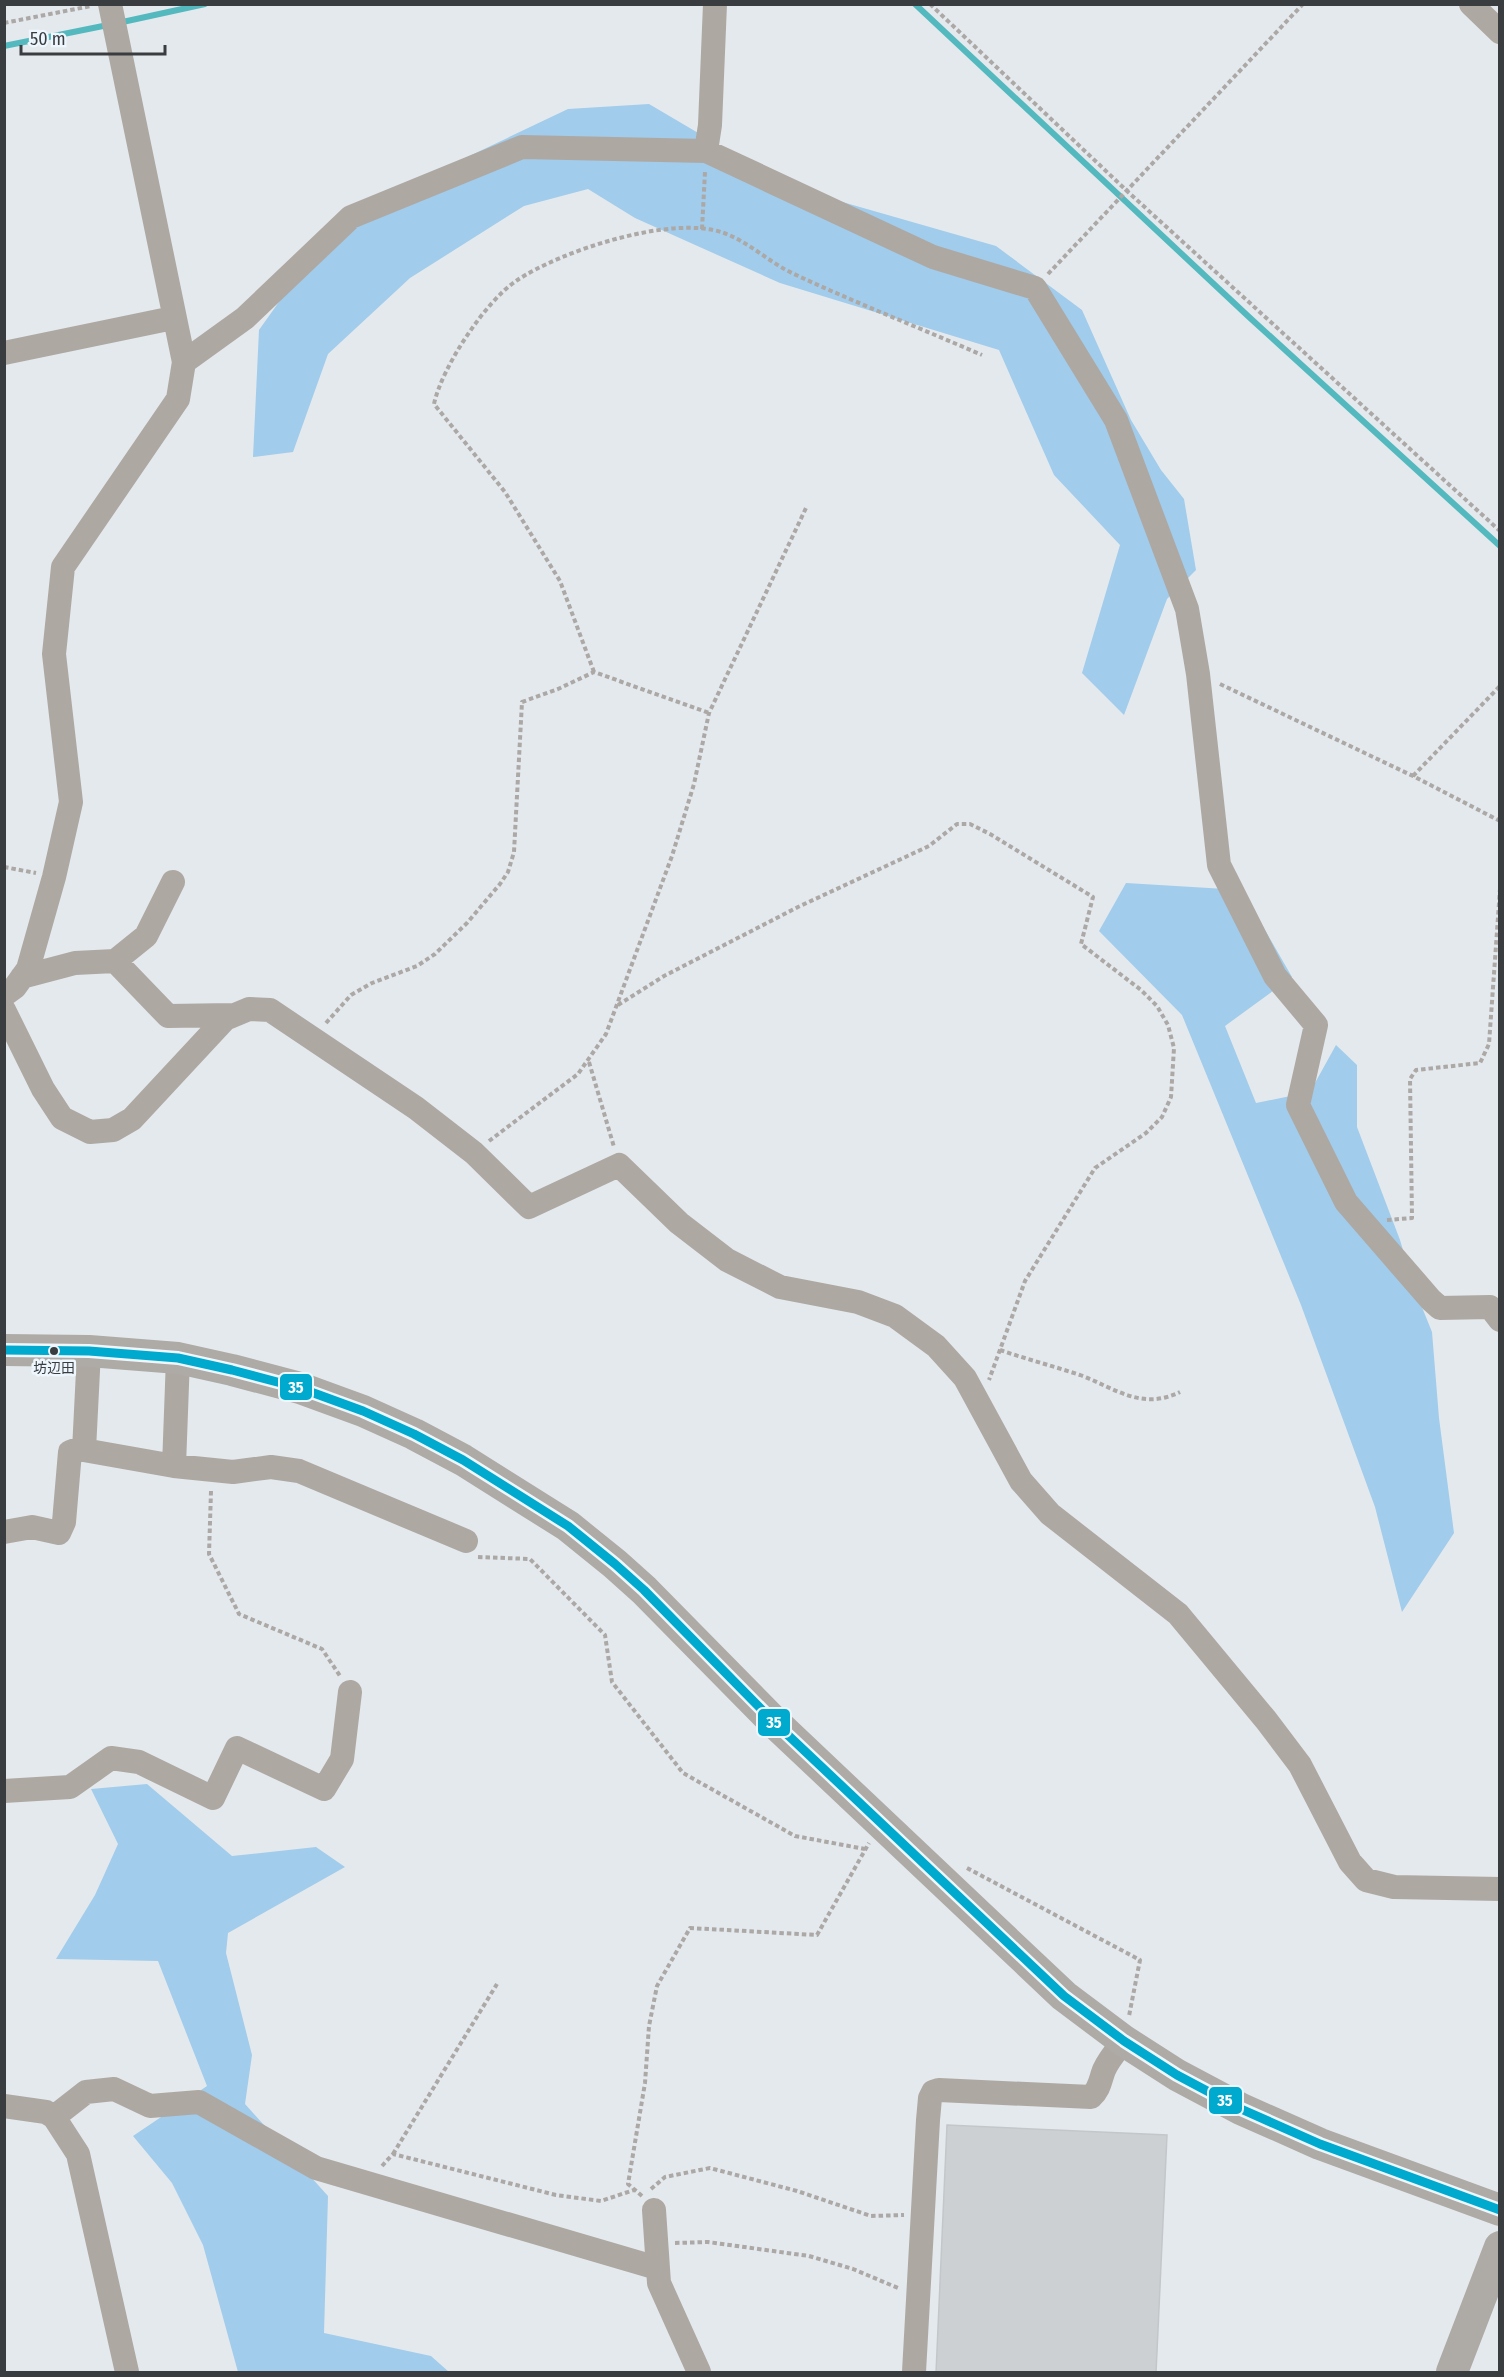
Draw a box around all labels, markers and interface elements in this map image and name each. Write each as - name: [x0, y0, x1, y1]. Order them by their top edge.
- scale bar: [21, 18, 165, 56]
- text: 50 m: [30, 28, 66, 50]
- marker: 坊辺田: [48, 1345, 60, 1357]
- place label: 坊辺田: [33, 1360, 75, 1377]
- line badge: 35: [279, 1373, 313, 1401]
- text: 35: [287, 1378, 304, 1397]
- line badge: 35: [757, 1708, 791, 1737]
- text: 35: [765, 1713, 782, 1732]
- line badge: 35: [1208, 2086, 1243, 2115]
- text: 35: [1216, 2091, 1233, 2110]

